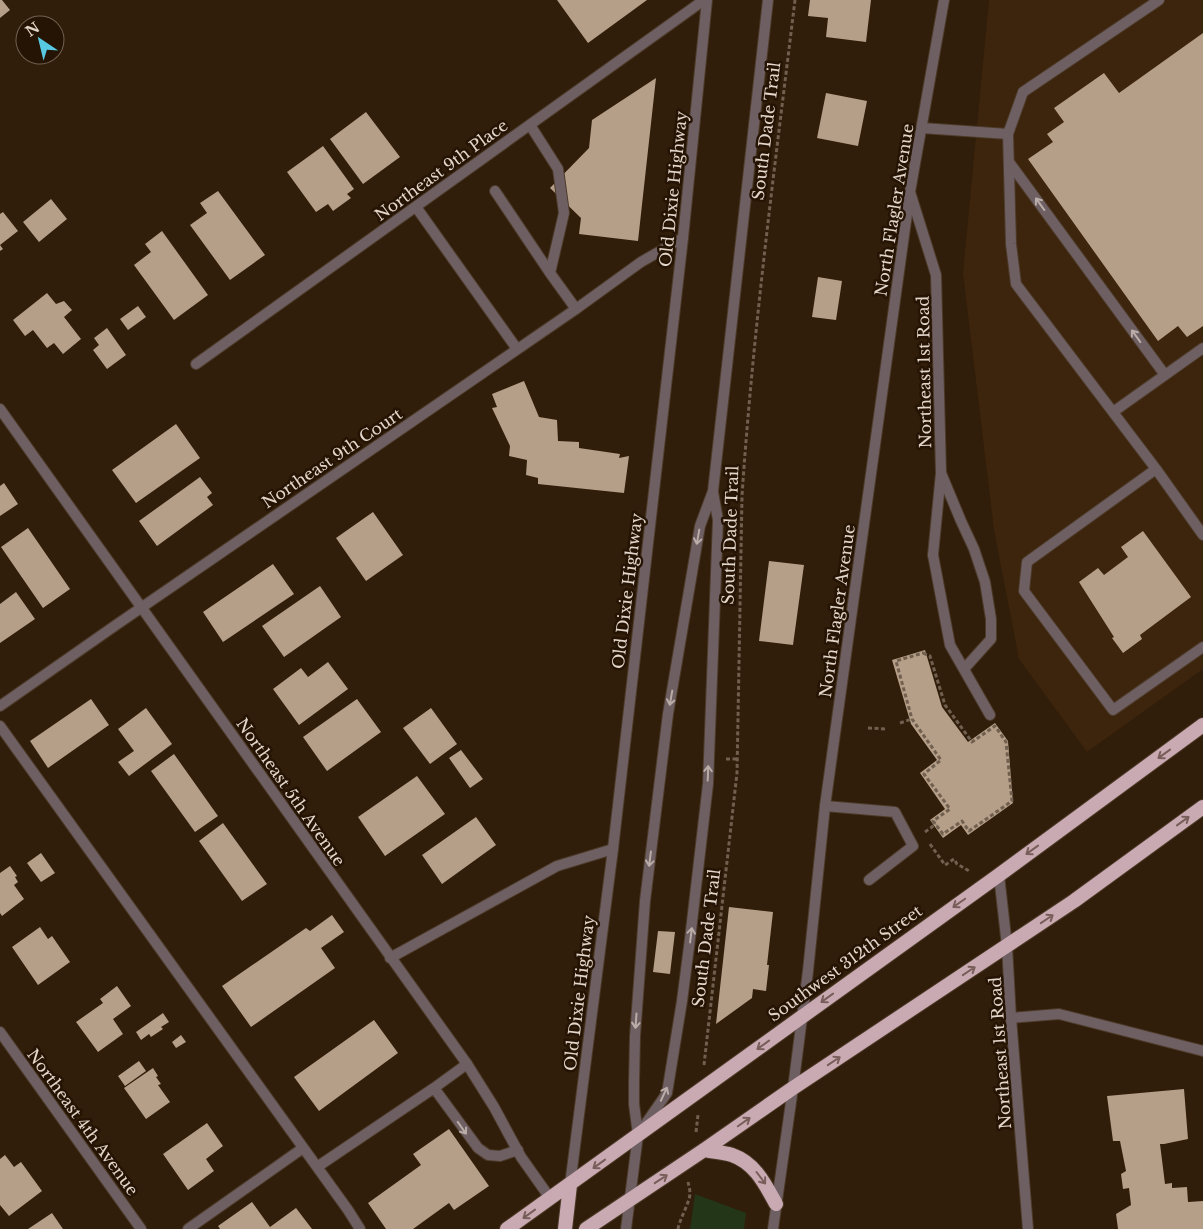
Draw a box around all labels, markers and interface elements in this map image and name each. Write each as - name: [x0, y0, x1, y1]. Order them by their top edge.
- north arrow: [15, 15, 65, 65]
- text: N: [22, 18, 43, 41]
- street label: South Dade Trail: [748, 61, 784, 201]
- street label: Old Dixie Highway: [655, 109, 691, 268]
- street label: Northeast 9th Place: [370, 115, 512, 225]
- street label: North Flagler Avenue: [870, 122, 918, 298]
- one-way arrow: [1035, 198, 1046, 211]
- street label: Northeast 1st Road: [913, 295, 935, 448]
- one-way arrow: [1131, 329, 1141, 343]
- street label: Northeast 9th Court: [258, 404, 406, 512]
- street label: South Dade Trail: [718, 465, 742, 605]
- street label: Old Dixie Highway: [608, 511, 647, 670]
- street label: North Flagler Avenue: [815, 523, 859, 699]
- one-way arrow: [693, 529, 703, 545]
- one-way arrow: [666, 689, 676, 705]
- street label: Northeast 5th Avenue: [232, 714, 350, 870]
- one-way arrow: [1158, 748, 1171, 759]
- one-way arrow: [704, 766, 713, 782]
- one-way arrow: [1176, 816, 1190, 826]
- one-way arrow: [1026, 844, 1040, 855]
- one-way arrow: [645, 851, 655, 867]
- street label: South Dade Trail: [688, 868, 724, 1008]
- one-way arrow: [952, 898, 966, 908]
- street label: Southwest 312th Street: [764, 900, 926, 1026]
- street label: Old Dixie Highway: [560, 913, 599, 1072]
- one-way arrow: [1040, 914, 1054, 924]
- one-way arrow: [686, 927, 696, 943]
- one-way arrow: [962, 966, 976, 977]
- street label: Northeast 1st Road: [985, 976, 1015, 1130]
- one-way arrow: [820, 993, 834, 1003]
- one-way arrow: [632, 1012, 641, 1028]
- one-way arrow: [757, 1039, 770, 1050]
- street label: Northeast 4th Avenue: [23, 1045, 143, 1199]
- one-way arrow: [826, 1056, 840, 1066]
- one-way arrow: [659, 1087, 669, 1102]
- one-way arrow: [737, 1117, 751, 1127]
- one-way arrow: [457, 1121, 467, 1135]
- one-way arrow: [592, 1159, 606, 1169]
- one-way arrow: [755, 1171, 766, 1184]
- one-way arrow: [654, 1174, 668, 1184]
- one-way arrow: [522, 1209, 536, 1219]

